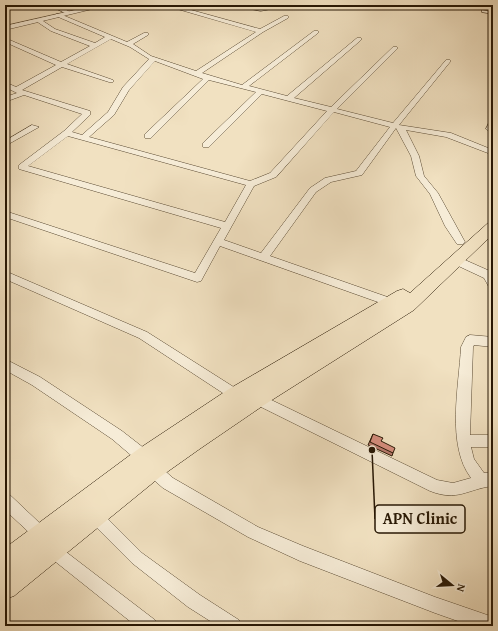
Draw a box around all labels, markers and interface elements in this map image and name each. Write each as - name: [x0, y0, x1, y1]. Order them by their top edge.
- callout: APN Clinic: [375, 505, 465, 533]
- text: APN Clinic: [383, 506, 458, 530]
- north arrow: [432, 565, 472, 605]
- text: N: [453, 582, 470, 595]

